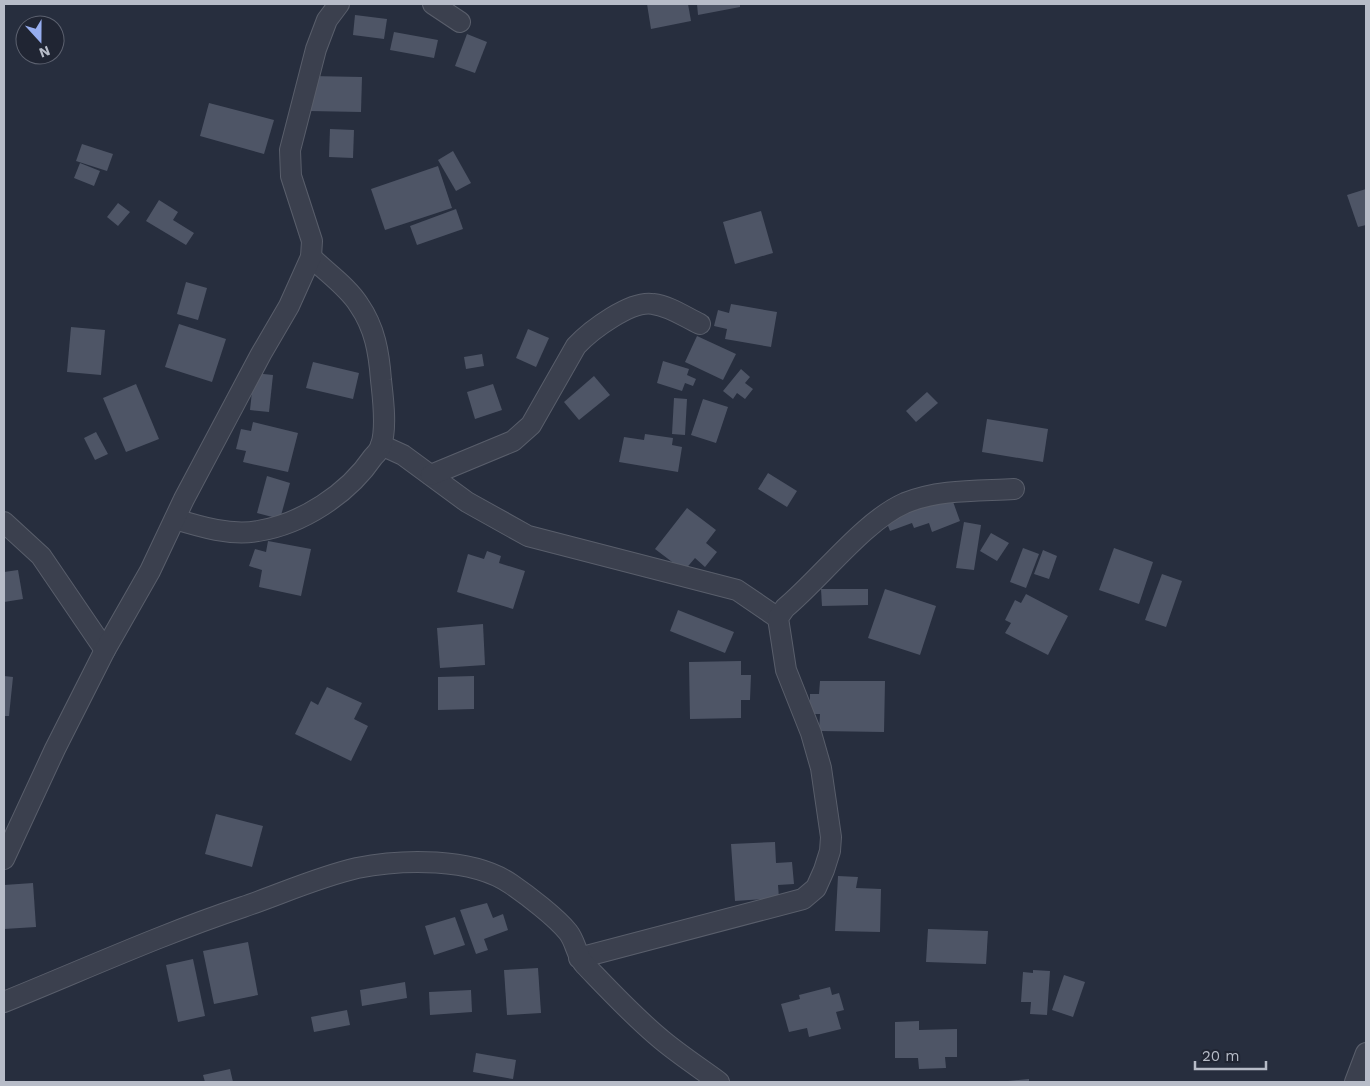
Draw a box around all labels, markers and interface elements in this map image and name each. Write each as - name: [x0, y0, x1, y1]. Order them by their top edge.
- north arrow: [15, 15, 65, 65]
- text: N: [37, 43, 52, 61]
- scale bar: [1195, 1038, 1266, 1070]
- text: 20 m: [1202, 1047, 1240, 1065]

